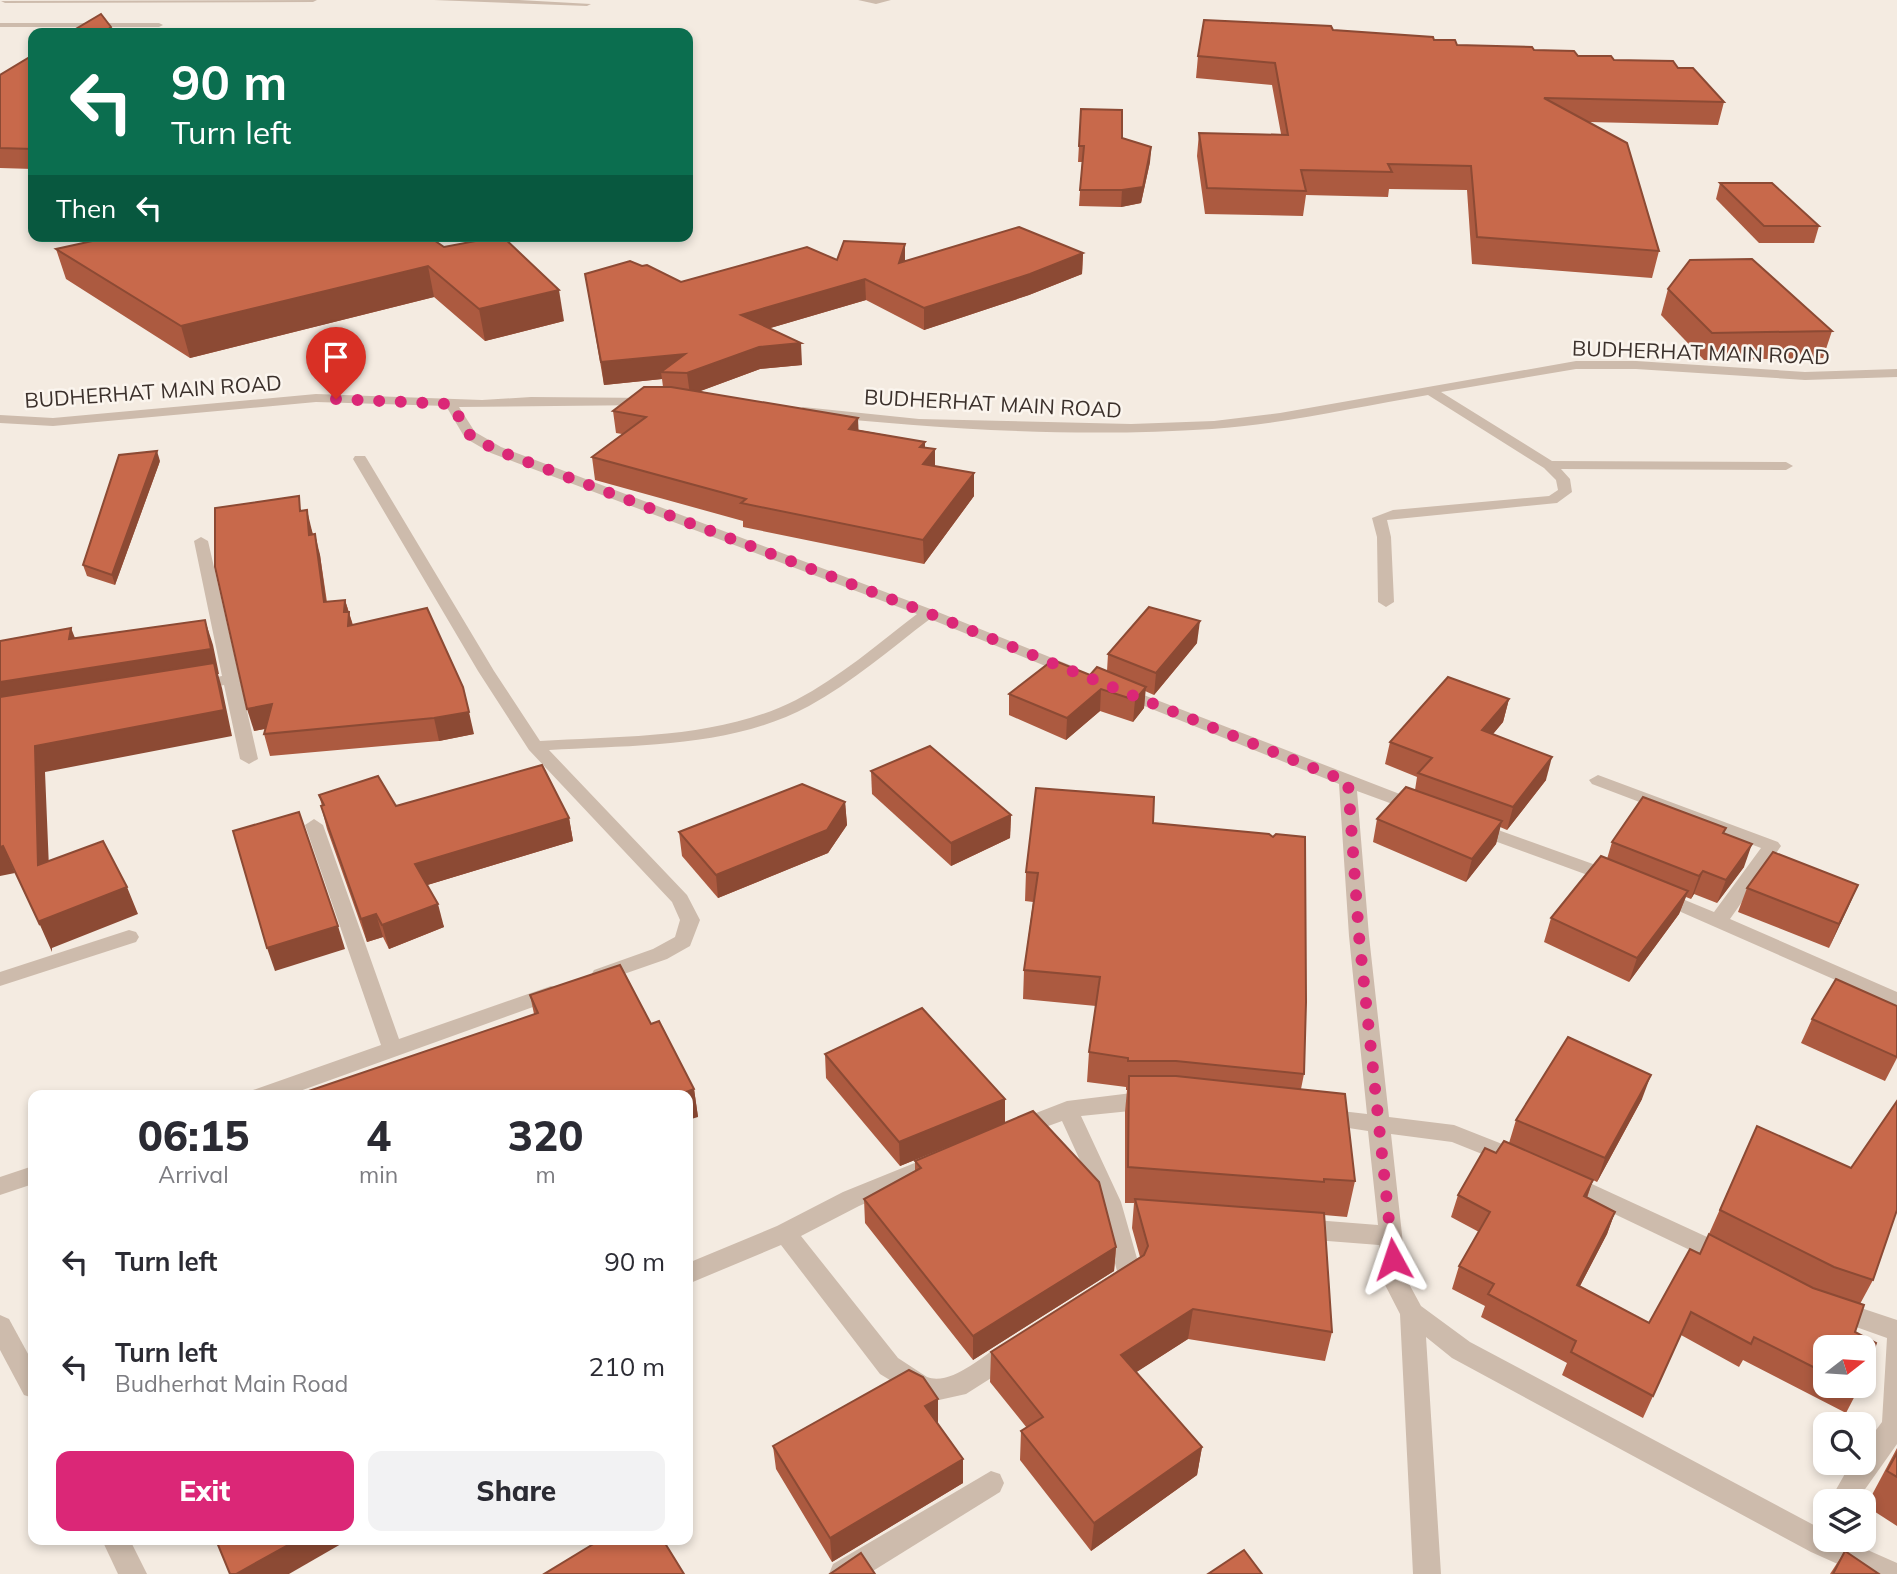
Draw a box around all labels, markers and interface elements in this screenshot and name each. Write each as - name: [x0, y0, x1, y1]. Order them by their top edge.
- text: 90 m: [171, 51, 287, 112]
- icon: left: [56, 56, 147, 147]
- text: Turn left: [171, 112, 291, 152]
- icon: left: [130, 189, 168, 227]
- text: Then: [56, 192, 116, 225]
- pin: [306, 327, 366, 399]
- street label: BUDHERHAT MAIN ROAD: [1572, 335, 1830, 369]
- icon: arrive: [317, 338, 355, 376]
- street label: BUDHERHAT MAIN ROAD: [23, 369, 283, 413]
- street label: BUDHERHAT MAIN ROAD: [864, 383, 1122, 423]
- text: 06:15: [138, 1109, 249, 1162]
- text: 4: [366, 1109, 391, 1162]
- text: 320: [508, 1109, 583, 1162]
- text: Arrival: [158, 1160, 229, 1189]
- text: min: [359, 1160, 398, 1189]
- text: m: [535, 1160, 556, 1189]
- position arrow: [1356, 1222, 1430, 1296]
- icon: left: [56, 1243, 94, 1281]
- text: Turn left: [115, 1245, 217, 1278]
- text: 90 m: [604, 1245, 665, 1278]
- north arrow: [1813, 1335, 1876, 1398]
- map controls: [1813, 1335, 1876, 1552]
- text: Turn left: [115, 1336, 217, 1369]
- icon: left: [56, 1348, 94, 1386]
- text: 210 m: [589, 1350, 665, 1383]
- text: Budherhat Main Road: [115, 1369, 348, 1398]
- button: search: [1813, 1412, 1876, 1475]
- button: Exit: [56, 1451, 354, 1531]
- button: Share: [368, 1451, 665, 1531]
- button: layers: [1813, 1489, 1876, 1552]

